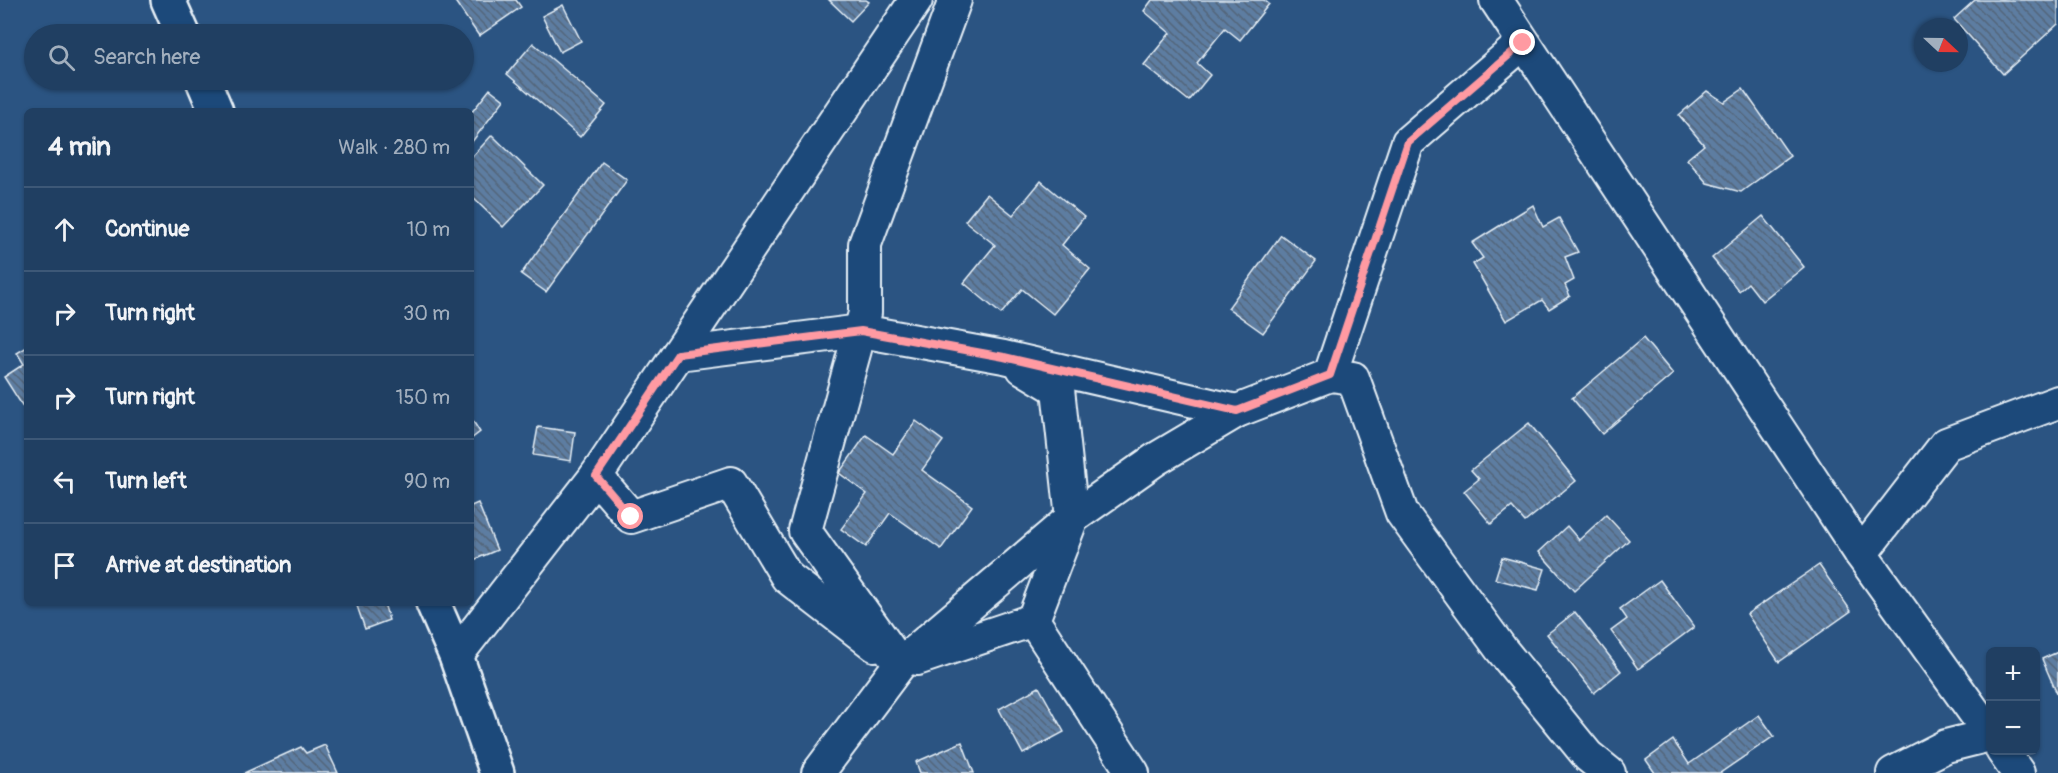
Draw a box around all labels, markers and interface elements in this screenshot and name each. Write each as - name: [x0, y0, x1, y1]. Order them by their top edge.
- north arrow: [1914, 18, 1968, 72]
- search box: [24, 24, 474, 90]
- route end: [1509, 29, 1535, 55]
- icon: search: [45, 41, 78, 74]
- text: Search here: [93, 43, 200, 71]
- text: 4 min: [48, 131, 111, 163]
- text: Walk · 280 m: [338, 135, 450, 160]
- icon: ahead: [48, 213, 81, 246]
- text: Continue: [105, 215, 189, 243]
- text: 10 m: [406, 217, 450, 242]
- icon: right: [48, 297, 81, 330]
- text: Turn right: [105, 299, 195, 327]
- text: 30 m: [403, 301, 450, 326]
- icon: right: [48, 381, 81, 414]
- text: Turn right: [105, 383, 195, 411]
- text: 150 m: [396, 385, 450, 410]
- icon: left: [48, 465, 81, 498]
- text: Turn left: [105, 467, 187, 495]
- text: 90 m: [404, 469, 450, 494]
- route start: [617, 503, 643, 529]
- icon: arrive: [48, 549, 81, 582]
- text: Arrive at destination: [105, 551, 291, 579]
- map controls: [1986, 647, 2040, 755]
- button: +: [1986, 647, 2040, 701]
- button: −: [1986, 701, 2040, 755]

